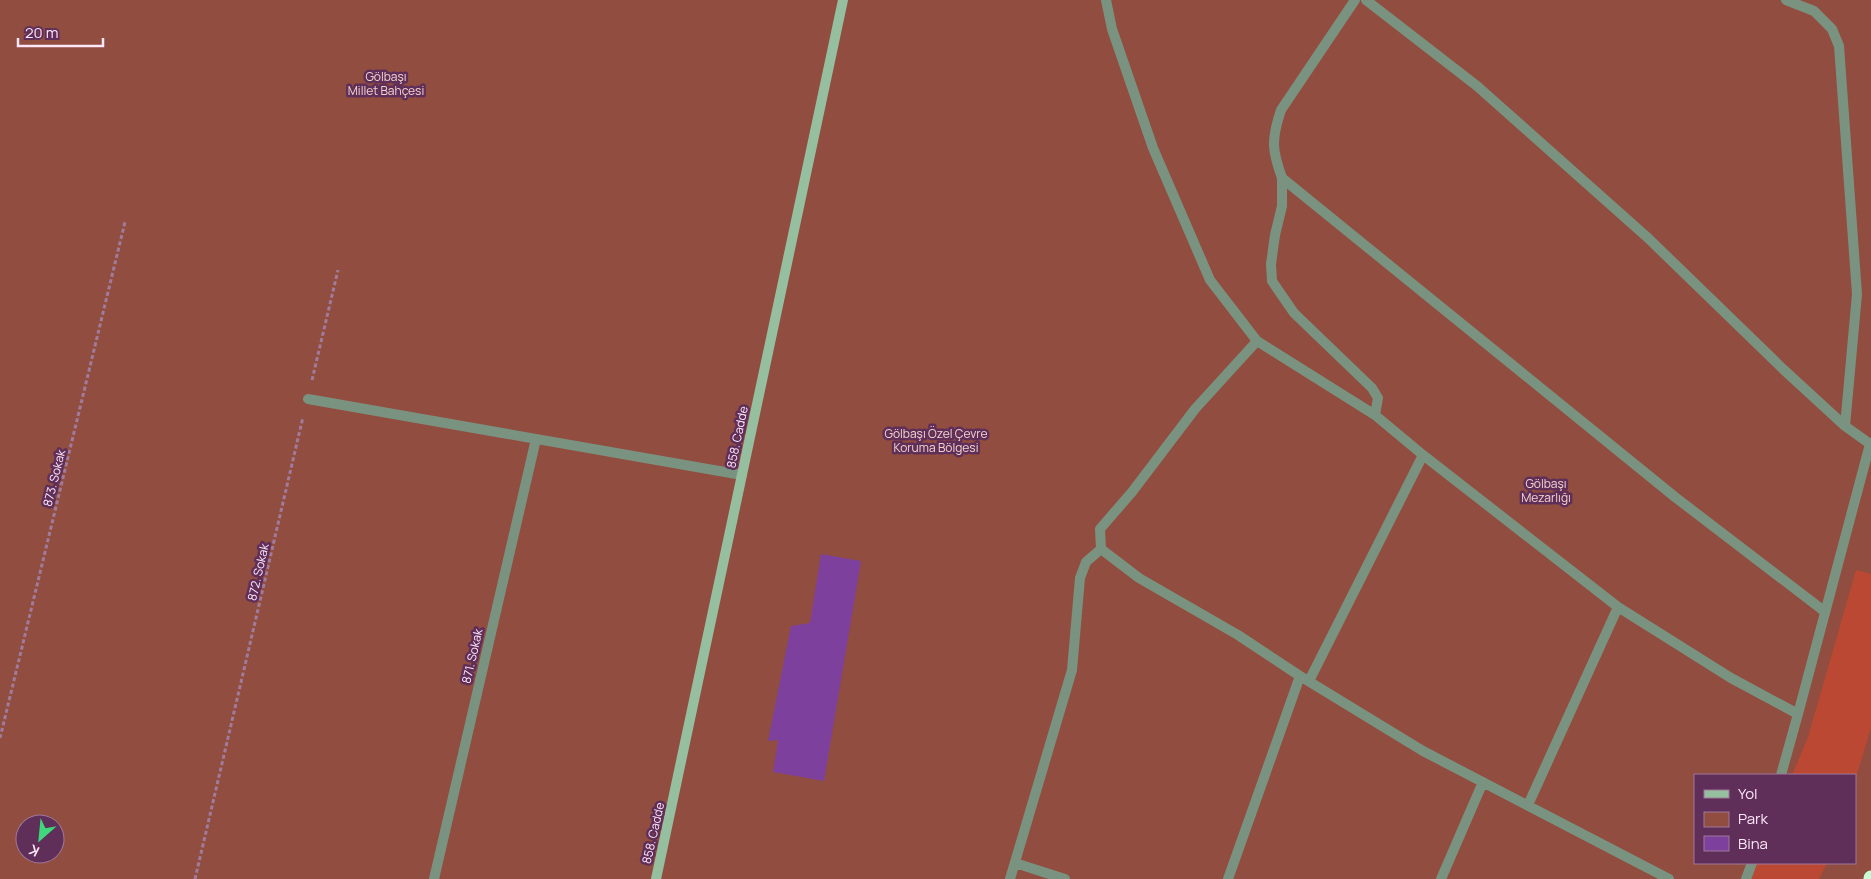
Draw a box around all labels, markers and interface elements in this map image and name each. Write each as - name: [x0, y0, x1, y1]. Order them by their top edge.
- scale bar: [18, 15, 102, 47]
- text: 20 m: [25, 22, 58, 43]
- park label: Gölbaşı Millet Bahçesi: [348, 68, 424, 99]
- street label: 858. Cadde: [722, 405, 752, 469]
- park label: Gölbaşı Özel Çevre Koruma Bölgesi: [884, 425, 988, 456]
- street label: 873. Sokak: [39, 447, 70, 508]
- park label: Gölbaşı Mezarlığı: [1521, 475, 1571, 506]
- street label: 872. Sokak: [243, 541, 273, 602]
- street label: 871. Sokak: [457, 626, 487, 685]
- legend: [1694, 774, 1856, 864]
- text: Yol: [1738, 783, 1758, 804]
- street label: 858. Cadde: [638, 800, 668, 866]
- text: Park: [1738, 808, 1768, 829]
- north arrow: [15, 814, 65, 864]
- text: Bina: [1738, 833, 1768, 854]
- text: K: [25, 840, 42, 862]

